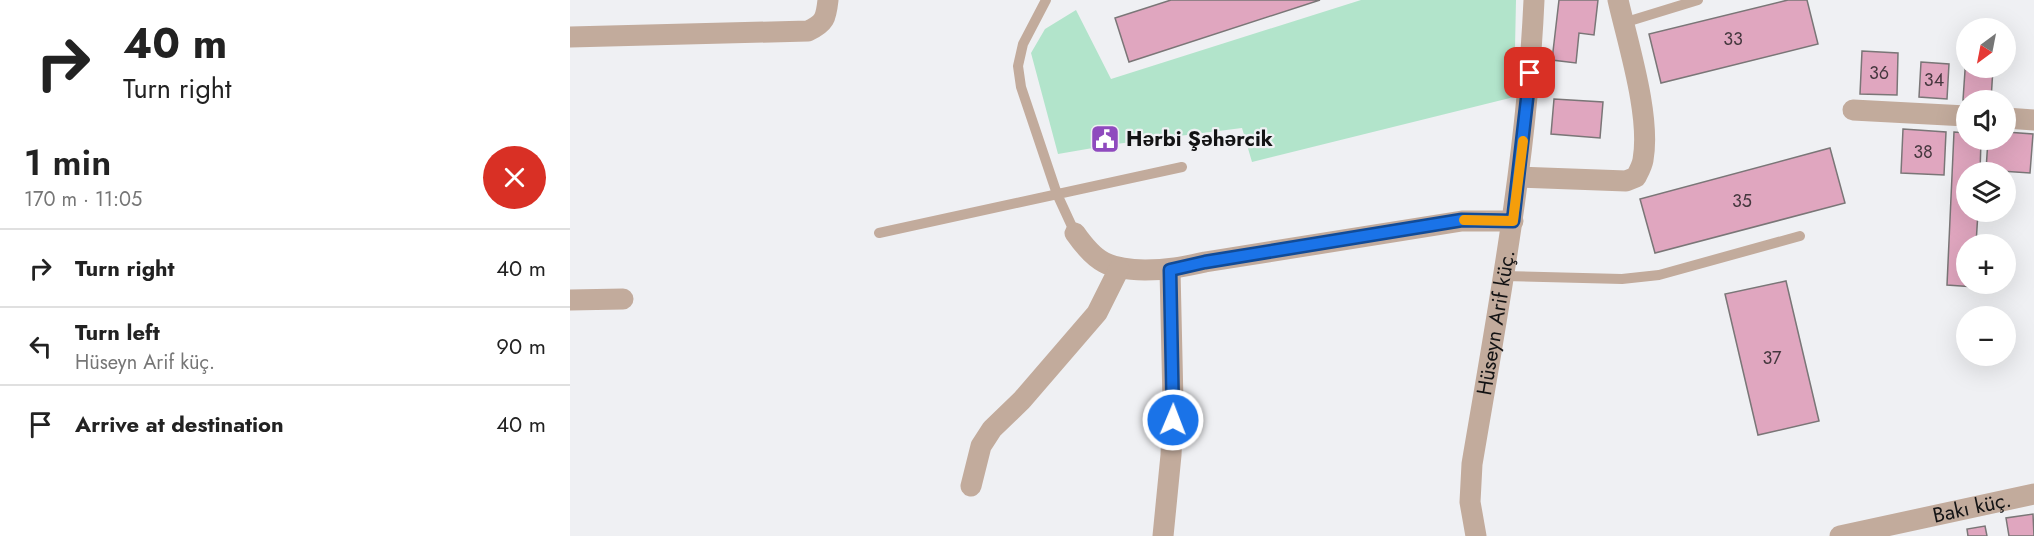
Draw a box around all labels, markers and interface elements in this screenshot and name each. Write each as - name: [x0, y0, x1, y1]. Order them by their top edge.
- text: 40 m: [123, 13, 227, 74]
- north arrow: [1956, 18, 2016, 78]
- map controls: [1956, 18, 2016, 366]
- icon: right: [24, 24, 102, 102]
- house number: 33: [1723, 26, 1743, 52]
- pin: [1504, 47, 1555, 98]
- icon: arrive: [1513, 56, 1546, 89]
- house number: 36: [1869, 60, 1889, 86]
- house number: 34: [1924, 67, 1944, 93]
- text: Turn right: [123, 69, 231, 108]
- button: sound: [1956, 90, 2016, 150]
- public building icon: Hərbi Şəhərcik: [1089, 123, 1121, 155]
- place label: Hərbi Şəhərcik: [1126, 124, 1273, 154]
- text: 1 min: [24, 136, 111, 188]
- house number: 38: [1913, 139, 1933, 165]
- button: close: [483, 146, 546, 209]
- button: layers: [1956, 162, 2016, 222]
- text: 170 m · 11:05: [24, 185, 142, 214]
- house number: 35: [1732, 188, 1752, 214]
- button: +: [1956, 234, 2016, 294]
- street label: Hüseyn Arif küç.: [1469, 248, 1522, 398]
- icon: right: [24, 252, 57, 285]
- text: Turn right: [75, 252, 175, 284]
- text: 40 m: [496, 252, 546, 284]
- button: −: [1956, 306, 2016, 366]
- text: Turn left: [75, 316, 160, 348]
- icon: left: [24, 330, 57, 363]
- text: 90 m: [496, 330, 546, 362]
- house number: 37: [1762, 345, 1782, 371]
- text: Hüseyn Arif küç.: [75, 348, 215, 377]
- position arrow: [1141, 388, 1205, 452]
- icon: arrive: [24, 408, 57, 441]
- text: Arrive at destination: [75, 408, 284, 440]
- text: 40 m: [496, 408, 546, 440]
- street label: Bakı küç.: [1930, 484, 2014, 531]

